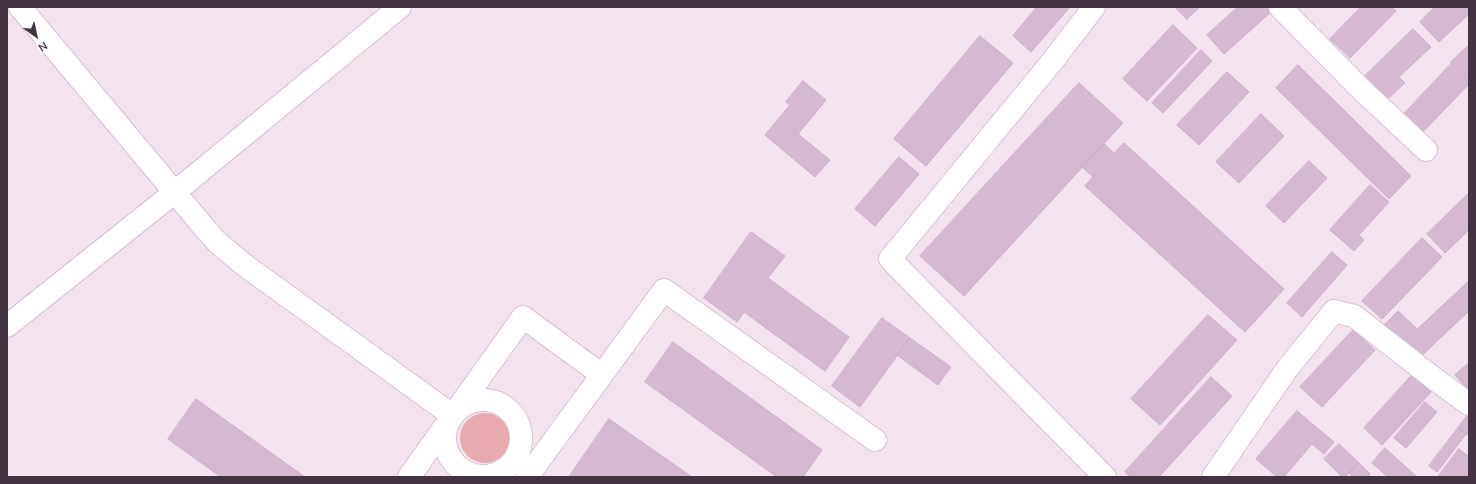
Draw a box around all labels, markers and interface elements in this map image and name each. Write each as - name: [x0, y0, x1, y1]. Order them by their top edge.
- north arrow: [16, 16, 56, 56]
- text: N: [35, 38, 50, 55]

